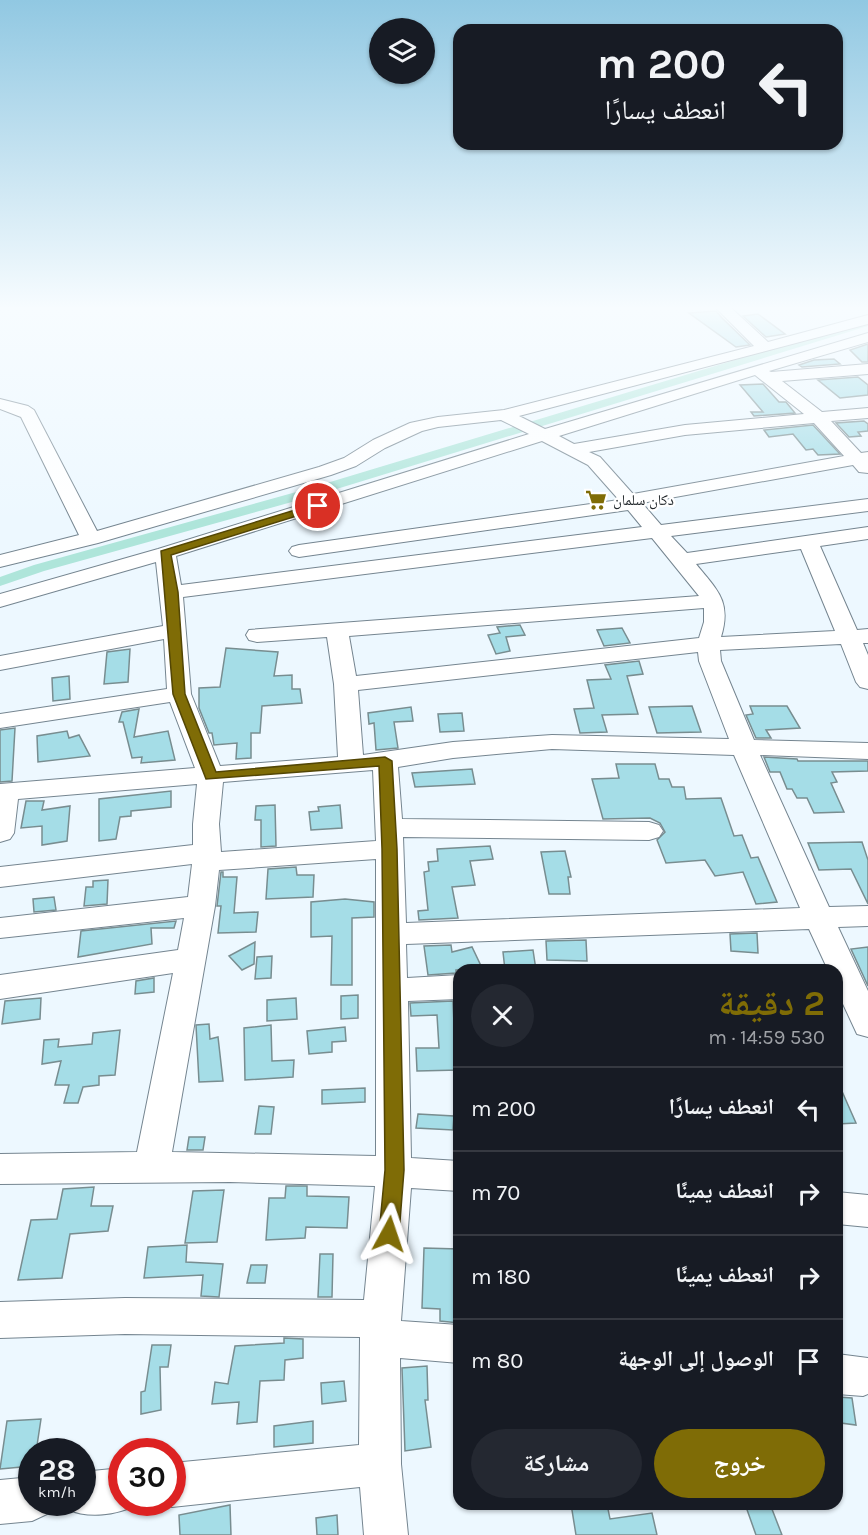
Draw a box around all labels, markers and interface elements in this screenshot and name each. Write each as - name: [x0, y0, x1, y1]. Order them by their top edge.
- map controls: [369, 18, 435, 84]
- button: layers: [369, 18, 435, 84]
- text: 200 m: [597, 39, 726, 89]
- icon: left: [747, 48, 825, 126]
- text: انعطف يسارًا: [605, 94, 726, 126]
- pin: [292, 480, 343, 531]
- supermarket icon: دكان سلمان: [584, 488, 608, 512]
- icon: arrive: [301, 489, 334, 522]
- place label: دكان سلمان: [613, 491, 674, 510]
- text: 2 دقيقة: [719, 982, 825, 1024]
- button: close: [471, 984, 534, 1047]
- text: 530 m · 14:59: [708, 1026, 825, 1049]
- icon: left: [792, 1093, 825, 1126]
- text: انعطف يسارًا: [669, 1094, 774, 1120]
- text: 200 m: [471, 1096, 536, 1122]
- icon: right: [792, 1177, 825, 1210]
- text: انعطف يمينًا: [675, 1178, 774, 1204]
- text: 70 m: [471, 1180, 520, 1206]
- position arrow: [357, 1202, 421, 1266]
- icon: right: [792, 1261, 825, 1294]
- text: انعطف يمينًا: [675, 1262, 774, 1288]
- text: 180 m: [471, 1264, 531, 1290]
- icon: arrive: [792, 1345, 825, 1378]
- text: الوصول إلى الوجهة: [618, 1346, 774, 1372]
- text: 80 m: [471, 1348, 523, 1374]
- button: مشاركة: [471, 1429, 642, 1498]
- button: خروج: [654, 1429, 825, 1498]
- speed limit sign: 30: [108, 1438, 186, 1516]
- text: 28: [38, 1452, 76, 1488]
- text: km/h: [38, 1483, 76, 1501]

